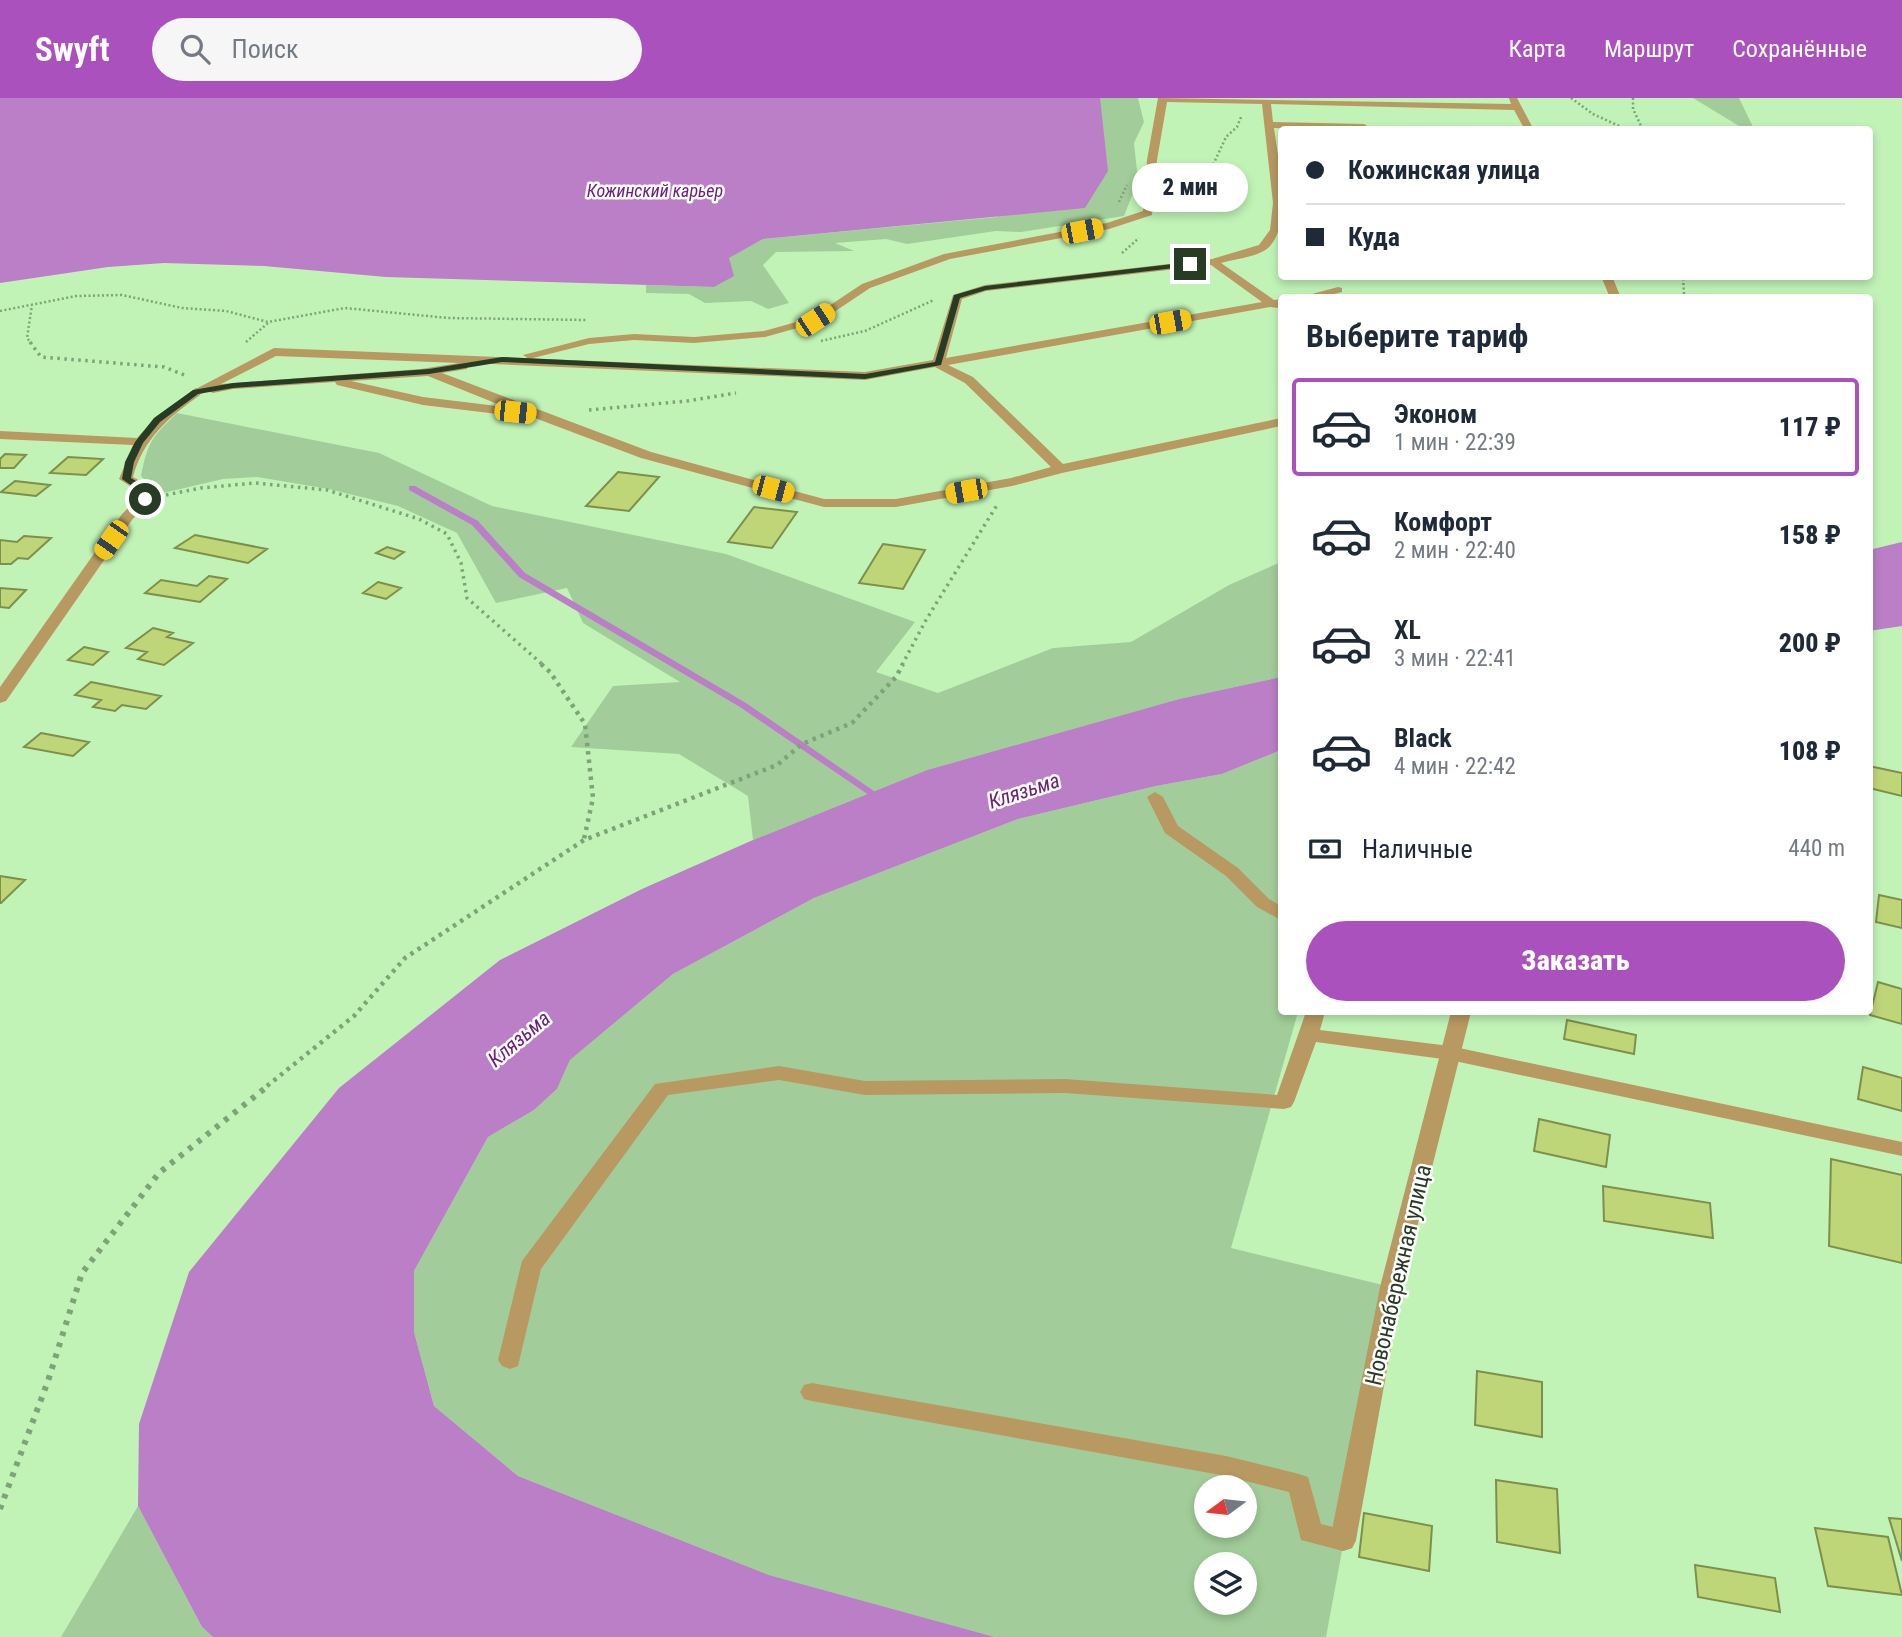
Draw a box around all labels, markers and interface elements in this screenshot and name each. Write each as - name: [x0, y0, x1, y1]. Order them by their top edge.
- search box: [152, 18, 642, 81]
- text: Swyft: [35, 30, 110, 69]
- icon: search: [176, 30, 214, 68]
- text: Поиск: [232, 34, 298, 64]
- text: Карта: [1509, 35, 1566, 63]
- text: Маршрут: [1604, 35, 1694, 63]
- text: Сохранённые: [1732, 35, 1867, 63]
- text: Кожинская улица: [1348, 155, 1540, 185]
- callout: 2 мин: [1132, 162, 1248, 212]
- text: 2 мин: [1162, 174, 1218, 201]
- water label: Кожинский карьер: [587, 180, 723, 201]
- car: [1060, 217, 1105, 245]
- text: Куда: [1348, 222, 1400, 252]
- route end: [1174, 248, 1206, 280]
- car: [792, 300, 839, 340]
- car: [1148, 308, 1193, 336]
- text: Выберите тариф: [1306, 317, 1528, 355]
- icon: car: [1310, 396, 1373, 459]
- car: [494, 399, 537, 425]
- text: Эконом: [1394, 399, 1477, 429]
- text: 117 ₽: [1779, 412, 1841, 442]
- text: 1 мин · 22:39: [1394, 429, 1516, 456]
- car: [750, 473, 797, 505]
- car: [944, 477, 989, 505]
- route start: [129, 483, 161, 515]
- icon: car: [1310, 504, 1373, 567]
- text: Комфорт: [1394, 507, 1492, 537]
- car: [91, 517, 132, 563]
- text: 158 ₽: [1779, 520, 1841, 550]
- text: 2 мин · 22:40: [1394, 537, 1516, 564]
- icon: car: [1310, 612, 1373, 675]
- text: XL: [1394, 615, 1421, 645]
- text: 200 ₽: [1779, 628, 1841, 658]
- text: 3 мин · 22:41: [1394, 645, 1516, 672]
- icon: car: [1310, 720, 1373, 783]
- text: Black: [1394, 723, 1452, 753]
- text: 108 ₽: [1779, 736, 1841, 766]
- text: 4 мин · 22:42: [1394, 753, 1516, 780]
- water label: Клязьма: [985, 768, 1063, 814]
- icon: cash: [1306, 830, 1344, 868]
- text: Наличные: [1362, 834, 1473, 864]
- text: 440 m: [1788, 835, 1845, 862]
- button: Заказать: [1306, 921, 1845, 1001]
- water label: Клязьма: [483, 1006, 555, 1072]
- street label: Новонабережная улица: [1360, 1162, 1437, 1388]
- north arrow: [1194, 1475, 1256, 1538]
- map controls: [1194, 1475, 1257, 1615]
- button: layers: [1194, 1552, 1257, 1615]

